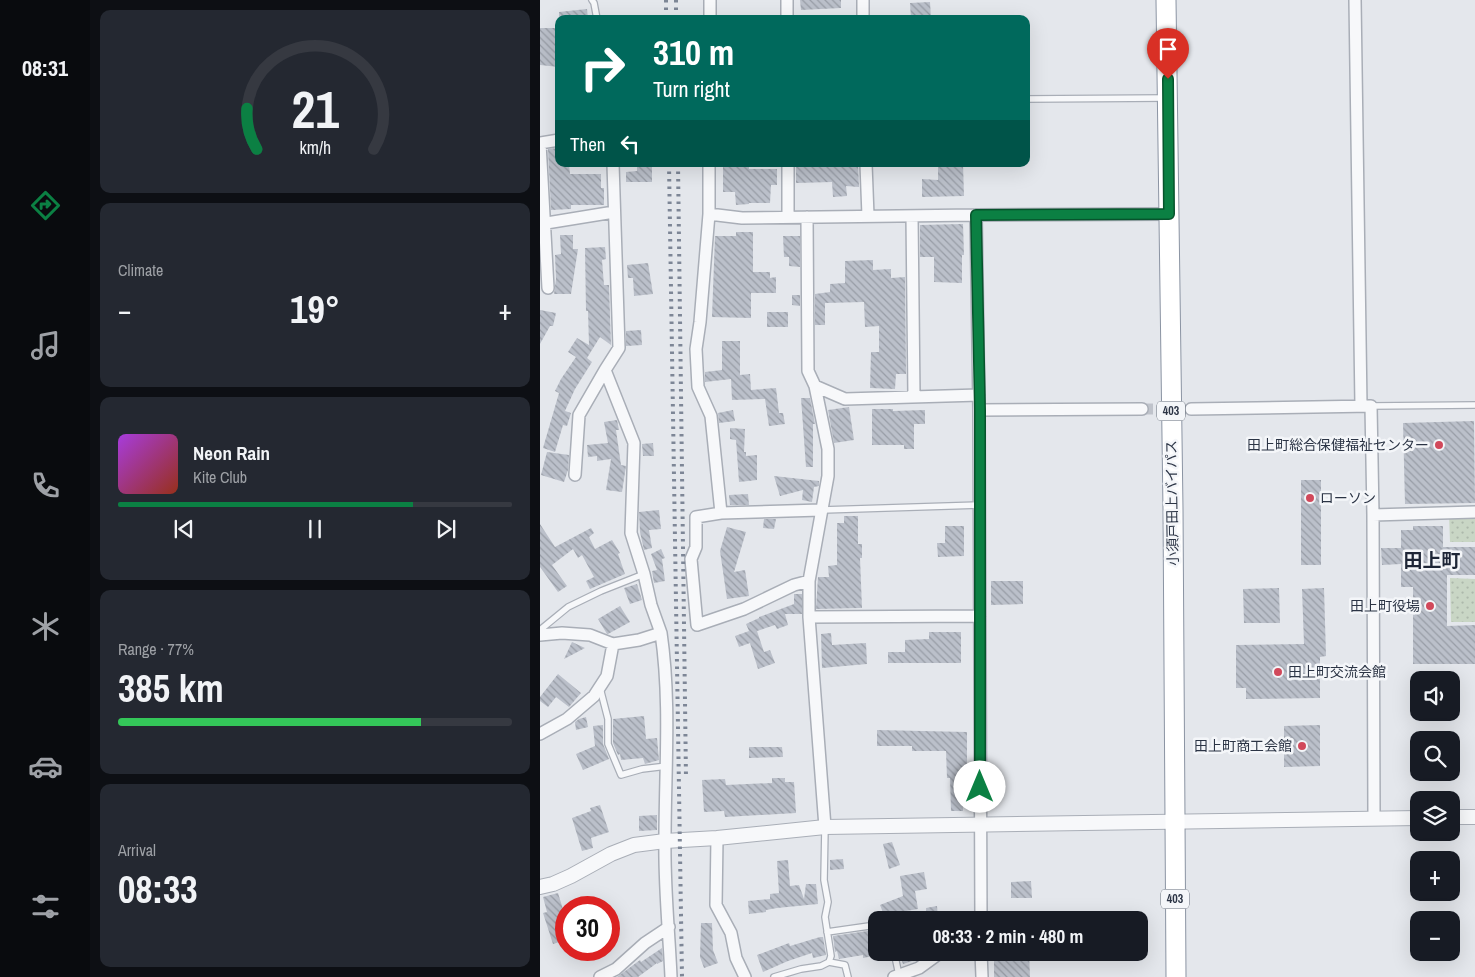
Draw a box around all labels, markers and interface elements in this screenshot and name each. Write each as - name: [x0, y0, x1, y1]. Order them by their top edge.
- pin: [1147, 28, 1189, 79]
- text: 310 m: [653, 29, 734, 76]
- icon: right: [570, 35, 635, 100]
- icon: arrive: [1154, 35, 1182, 63]
- text: 08:31: [22, 53, 68, 83]
- text: 21: [291, 74, 339, 144]
- text: Turn right: [653, 74, 730, 104]
- icon: left: [616, 130, 644, 158]
- text: Then: [570, 131, 606, 157]
- text: km/h: [299, 136, 331, 160]
- icon: directions: [28, 188, 63, 223]
- text: Climate: [118, 259, 163, 281]
- text: 19°: [290, 284, 340, 335]
- text: −: [118, 291, 131, 329]
- text: +: [499, 291, 512, 329]
- icon: music: [28, 328, 63, 363]
- road number: 403: [1157, 402, 1185, 421]
- place label: 田上町総合保健福祉センター: [1247, 436, 1429, 454]
- marker: 田上町総合保健福祉センター: [1433, 439, 1445, 451]
- text: Neon Rain: [193, 440, 270, 466]
- street label: 小須戸田上バイパス: [1162, 440, 1182, 566]
- text: Kite Club: [193, 466, 247, 488]
- icon: phone: [28, 468, 63, 503]
- place label: ローソン: [1320, 489, 1376, 507]
- marker: ローソン: [1304, 492, 1316, 504]
- icon: previous: [170, 515, 198, 543]
- icon: pause: [301, 515, 329, 543]
- icon: next: [432, 515, 460, 543]
- district label: 田上町: [1403, 547, 1461, 573]
- place label: 田上町役場: [1350, 597, 1420, 615]
- marker: 田上町役場: [1424, 600, 1436, 612]
- icon: climate: [28, 609, 63, 644]
- text: Range · 77%: [118, 638, 194, 660]
- text: 385 km: [118, 663, 224, 714]
- place label: 田上町交流会館: [1288, 663, 1386, 681]
- marker: 田上町交流会館: [1272, 666, 1284, 678]
- map controls: [1410, 671, 1460, 961]
- button: sound: [1410, 671, 1460, 721]
- button: search: [1410, 731, 1460, 781]
- place label: 田上町商工会館: [1194, 737, 1292, 755]
- marker: 田上町商工会館: [1296, 740, 1308, 752]
- icon: car: [28, 749, 63, 784]
- position arrow: [953, 760, 1005, 812]
- button: layers: [1410, 791, 1460, 841]
- text: Arrival: [118, 839, 156, 861]
- button: +: [1410, 851, 1460, 901]
- text: 08:33: [118, 864, 198, 915]
- icon: filters: [28, 889, 63, 924]
- road number: 403: [1161, 890, 1189, 909]
- speed limit sign: 30: [555, 896, 620, 961]
- button: −: [1410, 911, 1460, 961]
- text: 08:33 · 2 min · 480 m: [933, 923, 1083, 949]

